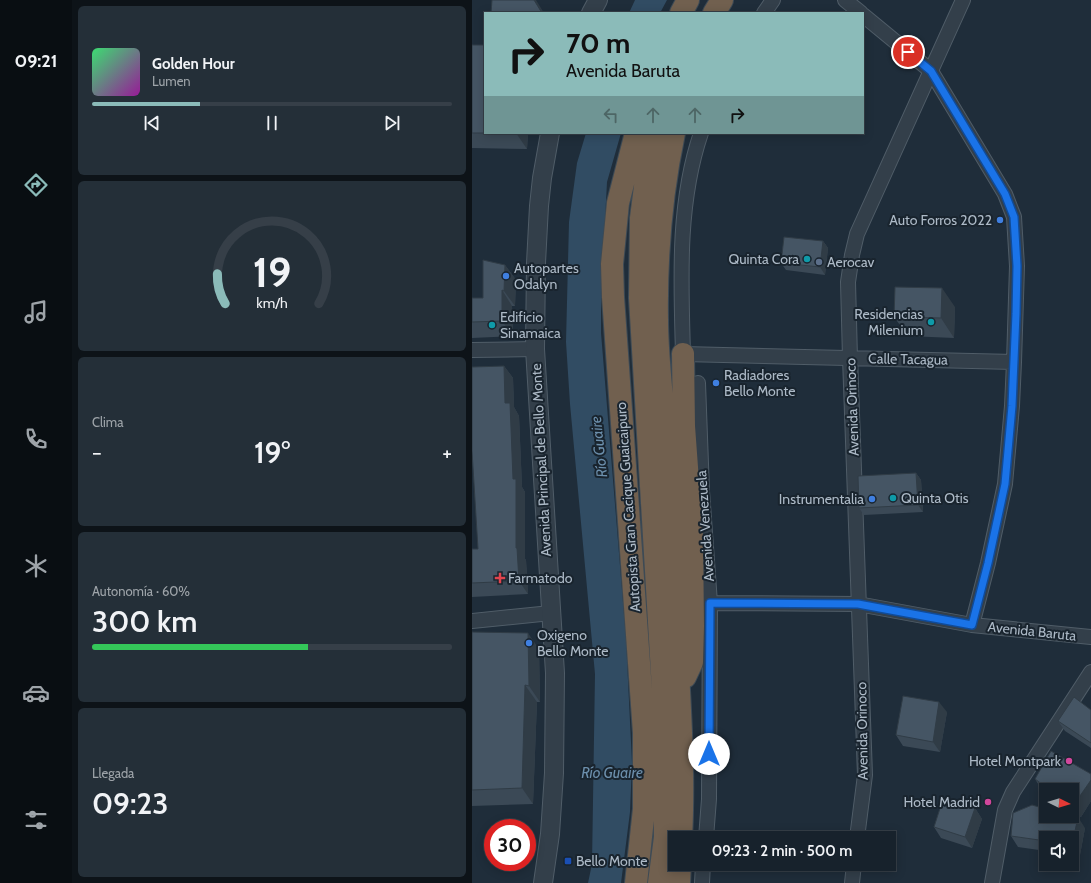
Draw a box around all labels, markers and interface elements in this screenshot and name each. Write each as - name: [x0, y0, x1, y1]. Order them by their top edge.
- text: 70 m: [566, 26, 630, 60]
- icon: right: [500, 28, 552, 80]
- pin: [891, 35, 925, 69]
- icon: arrive: [897, 41, 919, 63]
- text: 09:21: [15, 50, 57, 72]
- text: Golden Hour: [152, 55, 235, 73]
- text: Avenida Baruta: [566, 60, 680, 82]
- text: Lumen: [152, 73, 191, 89]
- icon: left: [600, 104, 622, 126]
- icon: ahead: [642, 104, 664, 126]
- icon: ahead: [684, 104, 706, 126]
- icon: right: [726, 104, 748, 126]
- icon: previous: [141, 112, 163, 134]
- icon: pause: [261, 112, 283, 134]
- icon: next: [381, 112, 403, 134]
- icon: directions: [22, 171, 50, 199]
- place label: Auto Forros 2022: [889, 211, 992, 229]
- marker: Auto Forros 2022: [995, 215, 1005, 225]
- text: 19: [253, 247, 291, 297]
- place label: Quinta Cora: [729, 250, 799, 268]
- place label: Aerocav: [827, 253, 874, 271]
- marker: Quinta Cora: [802, 254, 812, 264]
- marker: Aerocav: [814, 257, 824, 267]
- place label: Autopartes Odalyn: [514, 259, 579, 293]
- marker: Autopartes Odalyn: [501, 271, 511, 281]
- text: km/h: [256, 294, 288, 312]
- icon: music: [22, 298, 50, 326]
- place label: Residencias Milenium: [854, 305, 923, 339]
- place label: Edificio Sinamaica: [500, 308, 561, 342]
- marker: Residencias Milenium: [926, 317, 936, 327]
- marker: Edificio Sinamaica: [487, 320, 497, 330]
- street label: Calle Tacagua: [868, 349, 948, 369]
- street label: Avenida Orinoco: [841, 357, 863, 456]
- street label: Avenida Principal de Bello Monte: [527, 363, 555, 557]
- place label: Radiadores Bello Monte: [724, 366, 795, 400]
- marker: Radiadores Bello Monte: [711, 378, 721, 388]
- street label: Autopista Gran Cacique Guaicaipuro: [612, 401, 644, 612]
- text: Clima: [92, 414, 123, 430]
- water label: Río Guaire: [587, 415, 611, 479]
- icon: phone: [22, 425, 50, 453]
- text: 19°: [254, 434, 290, 471]
- text: −: [92, 439, 102, 466]
- text: +: [442, 439, 452, 466]
- street label: Avenida Venezuela: [692, 469, 718, 582]
- place label: Quinta Otis: [901, 489, 969, 507]
- place label: Instrumentalia: [779, 490, 864, 508]
- marker: Quinta Otis: [888, 493, 898, 503]
- marker: Instrumentalia: [867, 494, 877, 504]
- icon: climate: [22, 552, 50, 580]
- place label: Farmatodo: [508, 569, 573, 587]
- marker: Farmatodo: [495, 573, 505, 583]
- text: Autonomía · 60%: [92, 583, 190, 599]
- text: 300 km: [92, 603, 197, 640]
- street label: Avenida Baruta: [987, 617, 1077, 645]
- place label: Oxigeno Bello Monte: [537, 626, 608, 660]
- marker: Oxigeno Bello Monte: [524, 638, 534, 648]
- icon: car: [22, 679, 50, 707]
- street label: Avenida Orinoco: [852, 682, 872, 780]
- position arrow: [688, 733, 730, 775]
- place label: Hotel Montpark: [969, 752, 1062, 770]
- marker: Hotel Montpark: [1064, 756, 1074, 766]
- water label: Río Guaire: [581, 764, 643, 782]
- text: Llegada: [92, 765, 134, 781]
- north arrow: [1039, 783, 1079, 823]
- map controls: [1039, 783, 1079, 871]
- text: 09:23: [92, 785, 169, 822]
- place label: Hotel Madrid: [903, 793, 980, 811]
- marker: Hotel Madrid: [983, 797, 993, 807]
- icon: filters: [22, 806, 50, 834]
- speed limit sign: 30: [484, 819, 536, 871]
- button: sound: [1039, 831, 1079, 871]
- text: 09:23 · 2 min · 500 m: [712, 842, 852, 860]
- place label: Bello Monte: [576, 852, 647, 870]
- marker: Bello Monte: [563, 856, 573, 866]

